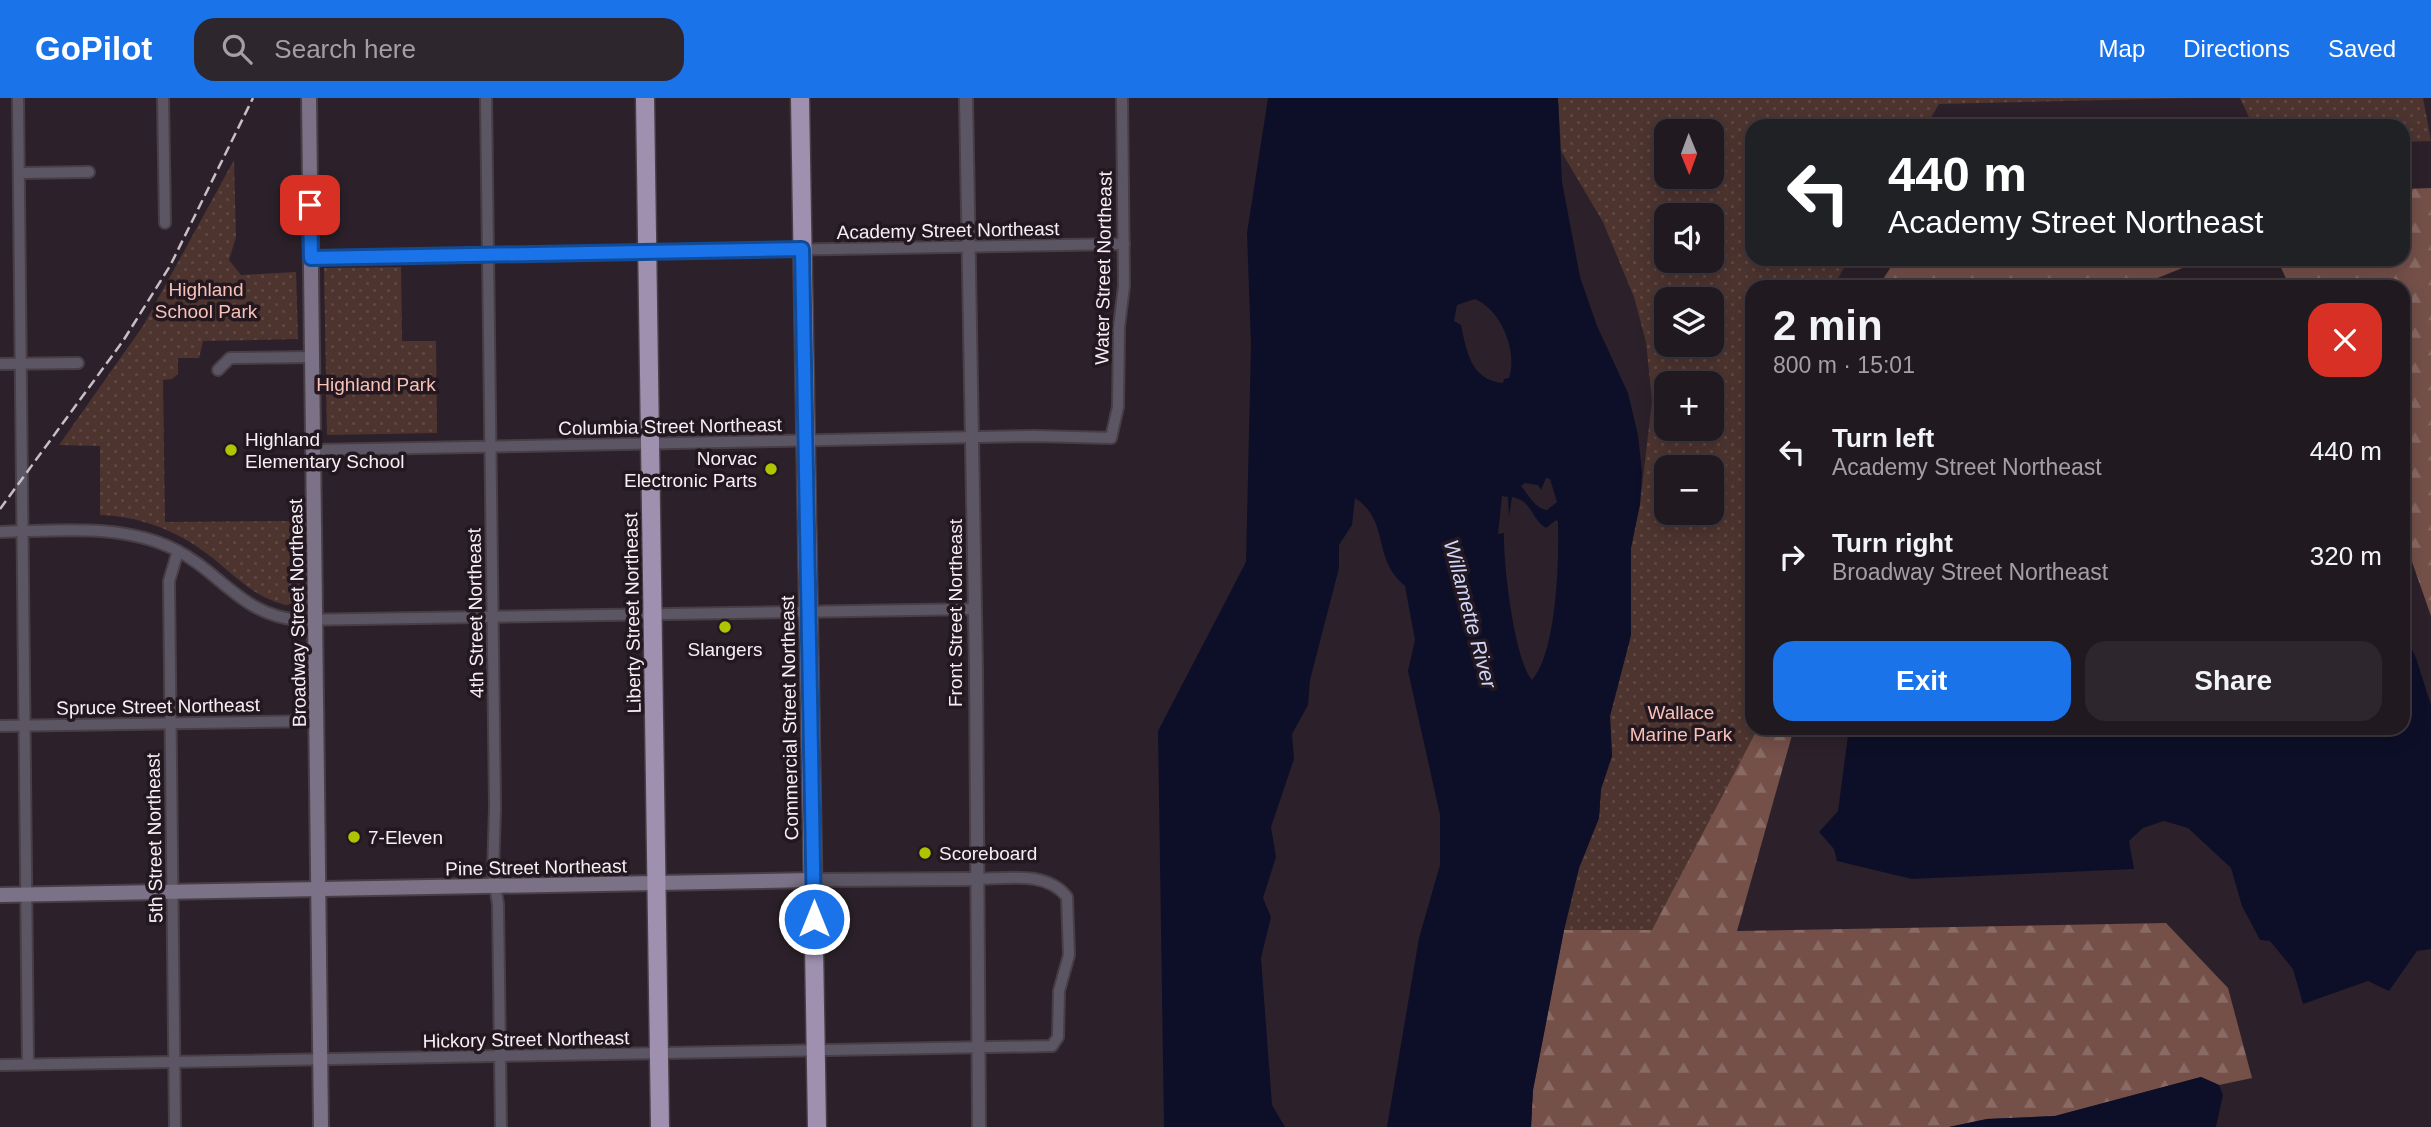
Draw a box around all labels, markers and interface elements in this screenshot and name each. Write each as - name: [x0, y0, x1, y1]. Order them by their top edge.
- search box: [194, 18, 684, 81]
- text: GoPilot: [35, 30, 152, 67]
- icon: search: [218, 30, 256, 68]
- text: Search here: [274, 34, 416, 64]
- text: Map: [2099, 35, 2145, 62]
- text: Directions: [2183, 35, 2290, 62]
- text: Saved: [2328, 35, 2396, 62]
- north arrow: [1654, 119, 1724, 189]
- map controls: [1654, 119, 1724, 525]
- icon: left: [1773, 147, 1864, 238]
- text: 440 m: [1888, 147, 2027, 201]
- street label: Water Street Northeast: [1091, 170, 1116, 365]
- pin: [280, 175, 340, 235]
- icon: arrive: [291, 186, 329, 224]
- button: sound: [1654, 203, 1724, 273]
- text: Academy Street Northeast: [1888, 204, 2263, 240]
- street label: Academy Street Northeast: [836, 218, 1060, 243]
- park label: Highland School Park: [155, 279, 258, 322]
- button: layers: [1654, 287, 1724, 357]
- text: 2 min: [1773, 302, 1883, 349]
- button: close: [2308, 303, 2382, 377]
- text: 800 m · 15:01: [1773, 352, 1915, 378]
- button: +: [1654, 371, 1724, 441]
- park label: Highland Park: [316, 374, 436, 395]
- street label: Columbia Street Northeast: [558, 414, 783, 439]
- text: Turn left: [1832, 423, 1934, 453]
- place label: Highland Elementary School: [245, 429, 404, 472]
- icon: left: [1773, 433, 1811, 471]
- text: 440 m: [2310, 436, 2382, 466]
- marker: Highland Elementary School: [223, 442, 239, 458]
- place label: Norvac Electronic Parts: [624, 448, 757, 491]
- text: Academy Street Northeast: [1832, 454, 2102, 480]
- button: −: [1654, 455, 1724, 525]
- marker: Norvac Electronic Parts: [763, 461, 779, 477]
- street label: Broadway Street Northeast: [285, 498, 310, 727]
- street label: Liberty Street Northeast: [620, 512, 645, 713]
- street label: Front Street Northeast: [945, 518, 966, 707]
- street label: 4th Street Northeast: [464, 527, 487, 698]
- text: Turn right: [1832, 528, 1953, 558]
- water label: Willamette River: [1440, 537, 1502, 692]
- icon: right: [1773, 538, 1811, 576]
- text: 320 m: [2310, 541, 2382, 571]
- text: Broadway Street Northeast: [1832, 559, 2108, 585]
- street label: Commercial Street Northeast: [777, 595, 802, 841]
- marker: Slangers: [717, 619, 733, 635]
- place label: Slangers: [688, 639, 763, 660]
- button: Exit: [1773, 641, 2071, 721]
- button: Share: [2085, 641, 2382, 721]
- street label: Spruce Street Northeast: [56, 694, 261, 719]
- park label: Wallace Marine Park: [1630, 702, 1733, 745]
- street label: 5th Street Northeast: [143, 752, 166, 923]
- place label: 7-Eleven: [368, 827, 443, 848]
- marker: 7-Eleven: [346, 829, 362, 845]
- place label: Scoreboard: [939, 843, 1037, 864]
- marker: Scoreboard: [917, 845, 933, 861]
- street label: Pine Street Northeast: [445, 855, 628, 880]
- position arrow: [777, 882, 851, 956]
- street label: Hickory Street Northeast: [422, 1027, 630, 1052]

